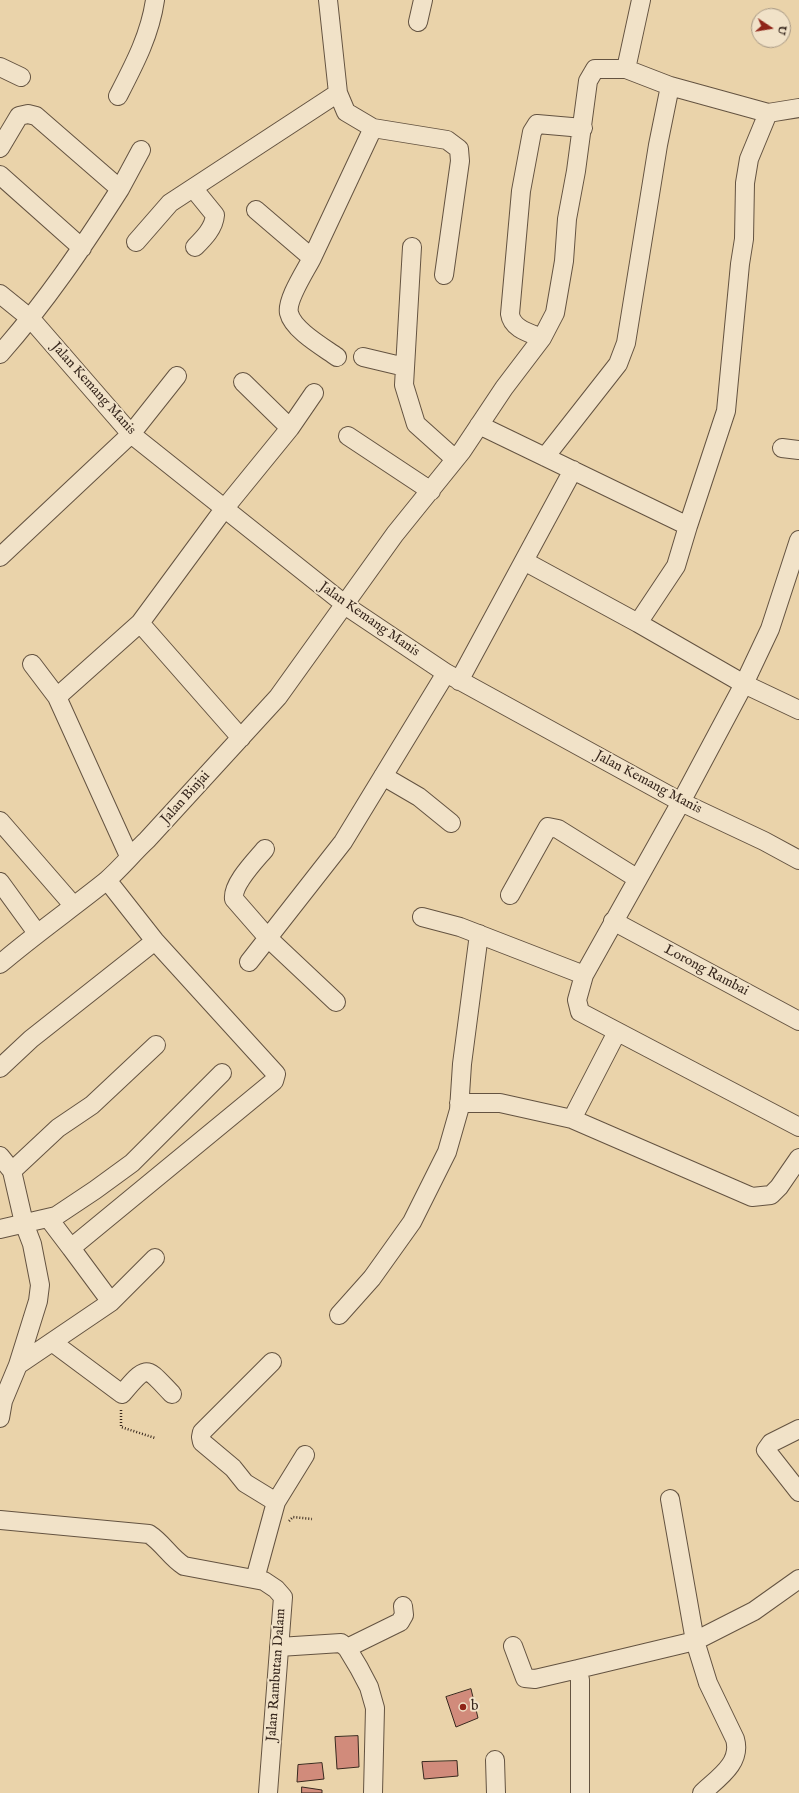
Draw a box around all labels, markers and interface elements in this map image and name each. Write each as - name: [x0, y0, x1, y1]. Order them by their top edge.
- north arrow: [751, 8, 791, 48]
- text: U: [774, 24, 790, 36]
- street label: Jalan Kemang Manis: [47, 339, 139, 439]
- street label: Jalan Kemang Manis: [316, 579, 422, 661]
- street label: Jalan Kemang Manis: [592, 748, 704, 818]
- street label: Jalan Binjai: [158, 768, 214, 828]
- street label: Lorong Rambai: [661, 942, 751, 1000]
- street label: Jalan Rambutan Dalam: [264, 1608, 290, 1742]
- place label: b: [471, 1699, 478, 1715]
- marker: b: [458, 1702, 468, 1712]

